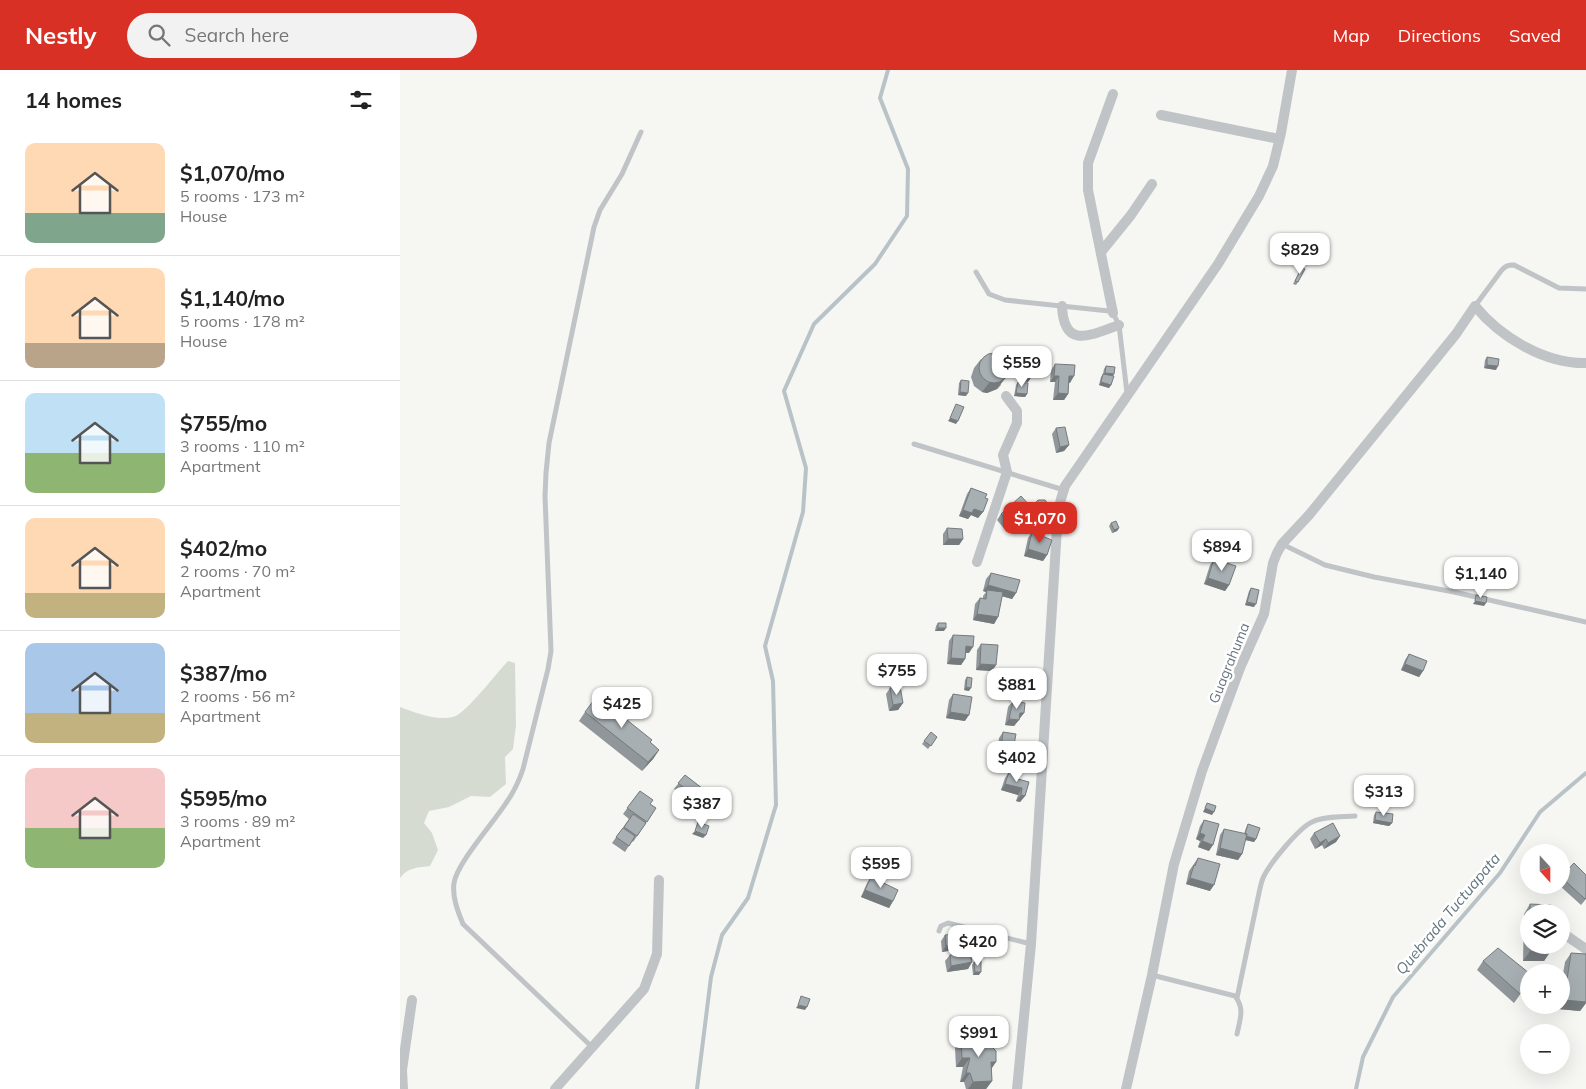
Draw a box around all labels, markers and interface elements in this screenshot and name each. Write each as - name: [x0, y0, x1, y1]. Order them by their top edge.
- search box: [127, 13, 477, 58]
- text: Nestly: [25, 20, 97, 50]
- icon: search: [145, 21, 173, 49]
- text: Search here: [185, 23, 289, 47]
- text: Map: [1333, 24, 1370, 47]
- text: Directions: [1398, 24, 1481, 47]
- text: Saved: [1509, 24, 1561, 47]
- icon: filters: [347, 86, 375, 114]
- text: 14 homes: [25, 87, 122, 113]
- text: $1,070/mo: [180, 160, 285, 186]
- icon: home: [65, 163, 125, 223]
- text: 5 rooms · 173 m²: [180, 186, 305, 206]
- text: House: [180, 206, 227, 226]
- pin: $829: [1270, 232, 1330, 275]
- text: $829: [1281, 239, 1319, 259]
- text: $1,140/mo: [180, 285, 285, 311]
- icon: home: [65, 288, 125, 348]
- text: 5 rooms · 178 m²: [180, 311, 305, 331]
- text: House: [180, 331, 227, 351]
- pin: $559: [992, 346, 1052, 388]
- text: $559: [1003, 352, 1041, 372]
- text: $755/mo: [180, 410, 267, 436]
- icon: home: [65, 413, 125, 473]
- text: 3 rooms · 110 m²: [180, 436, 305, 456]
- text: Apartment: [180, 456, 261, 476]
- pin: $1,070: [999, 502, 1081, 544]
- text: $1,070: [1014, 508, 1066, 528]
- pin: $894: [1192, 530, 1252, 572]
- text: $402/mo: [180, 535, 267, 561]
- text: $894: [1203, 536, 1241, 556]
- icon: home: [65, 538, 125, 598]
- pin: $1,140: [1440, 556, 1522, 599]
- text: 2 rooms · 70 m²: [180, 561, 295, 581]
- text: $1,140: [1455, 563, 1507, 583]
- text: Apartment: [180, 581, 261, 601]
- street label: Guagrahuma: [1205, 620, 1253, 706]
- pin: $755: [867, 654, 927, 696]
- text: $387/mo: [180, 660, 267, 686]
- text: $755: [878, 660, 916, 680]
- icon: home: [65, 663, 125, 723]
- pin: $881: [987, 668, 1047, 710]
- text: $881: [998, 674, 1036, 694]
- text: 2 rooms · 56 m²: [180, 686, 295, 706]
- pin: $425: [592, 686, 652, 729]
- text: $425: [603, 693, 641, 713]
- text: Apartment: [180, 706, 261, 726]
- pin: $402: [987, 740, 1047, 783]
- text: $402: [998, 747, 1036, 767]
- pin: $313: [1354, 774, 1414, 817]
- text: $313: [1365, 781, 1403, 801]
- text: $595/mo: [180, 785, 267, 811]
- pin: $387: [672, 786, 732, 829]
- icon: home: [65, 788, 125, 848]
- text: $387: [683, 793, 721, 813]
- text: 3 rooms · 89 m²: [180, 811, 295, 831]
- text: Apartment: [180, 831, 261, 851]
- north arrow: [1520, 844, 1570, 894]
- map controls: [1520, 844, 1570, 1074]
- pin: $595: [851, 846, 911, 889]
- water label: Quebrada Tuctuapata: [1391, 849, 1504, 978]
- text: $595: [862, 853, 900, 873]
- button: layers: [1520, 904, 1570, 954]
- pin: $420: [948, 924, 1008, 967]
- text: $420: [959, 931, 997, 951]
- button: +: [1520, 964, 1570, 1014]
- pin: $991: [949, 1016, 1009, 1058]
- text: $991: [960, 1022, 998, 1042]
- button: −: [1520, 1024, 1570, 1074]

